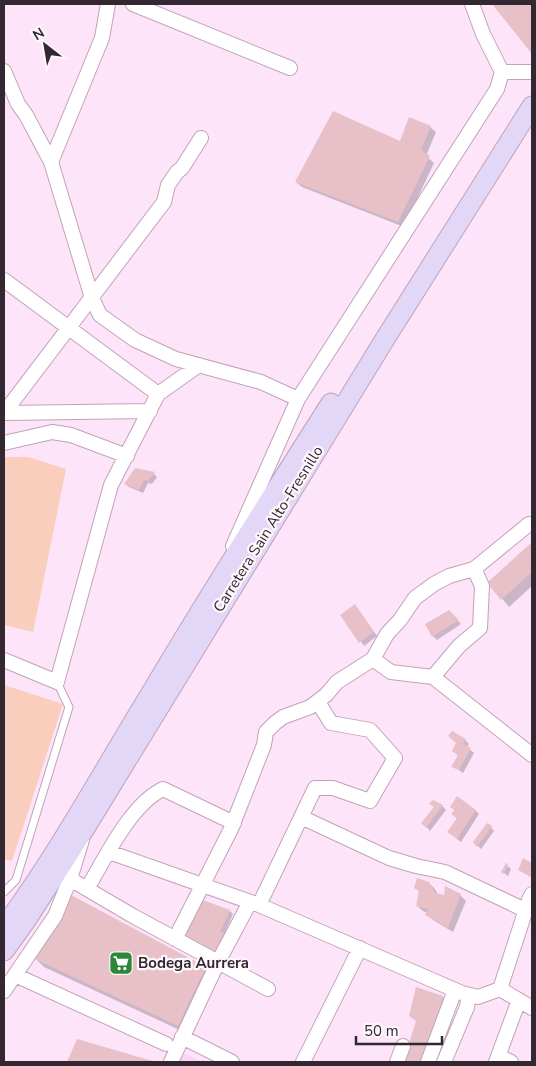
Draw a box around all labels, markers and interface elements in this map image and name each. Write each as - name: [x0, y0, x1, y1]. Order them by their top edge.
- north arrow: [20, 20, 70, 70]
- text: N: [29, 23, 48, 45]
- street label: Carretera Sain Alto-Fresnillo: [208, 442, 328, 616]
- supermarket icon: Bodega Aurrera: [108, 950, 134, 976]
- place label: Bodega Aurrera: [138, 953, 249, 973]
- scale bar: [356, 1014, 442, 1046]
- text: 50 m: [364, 1021, 399, 1041]

